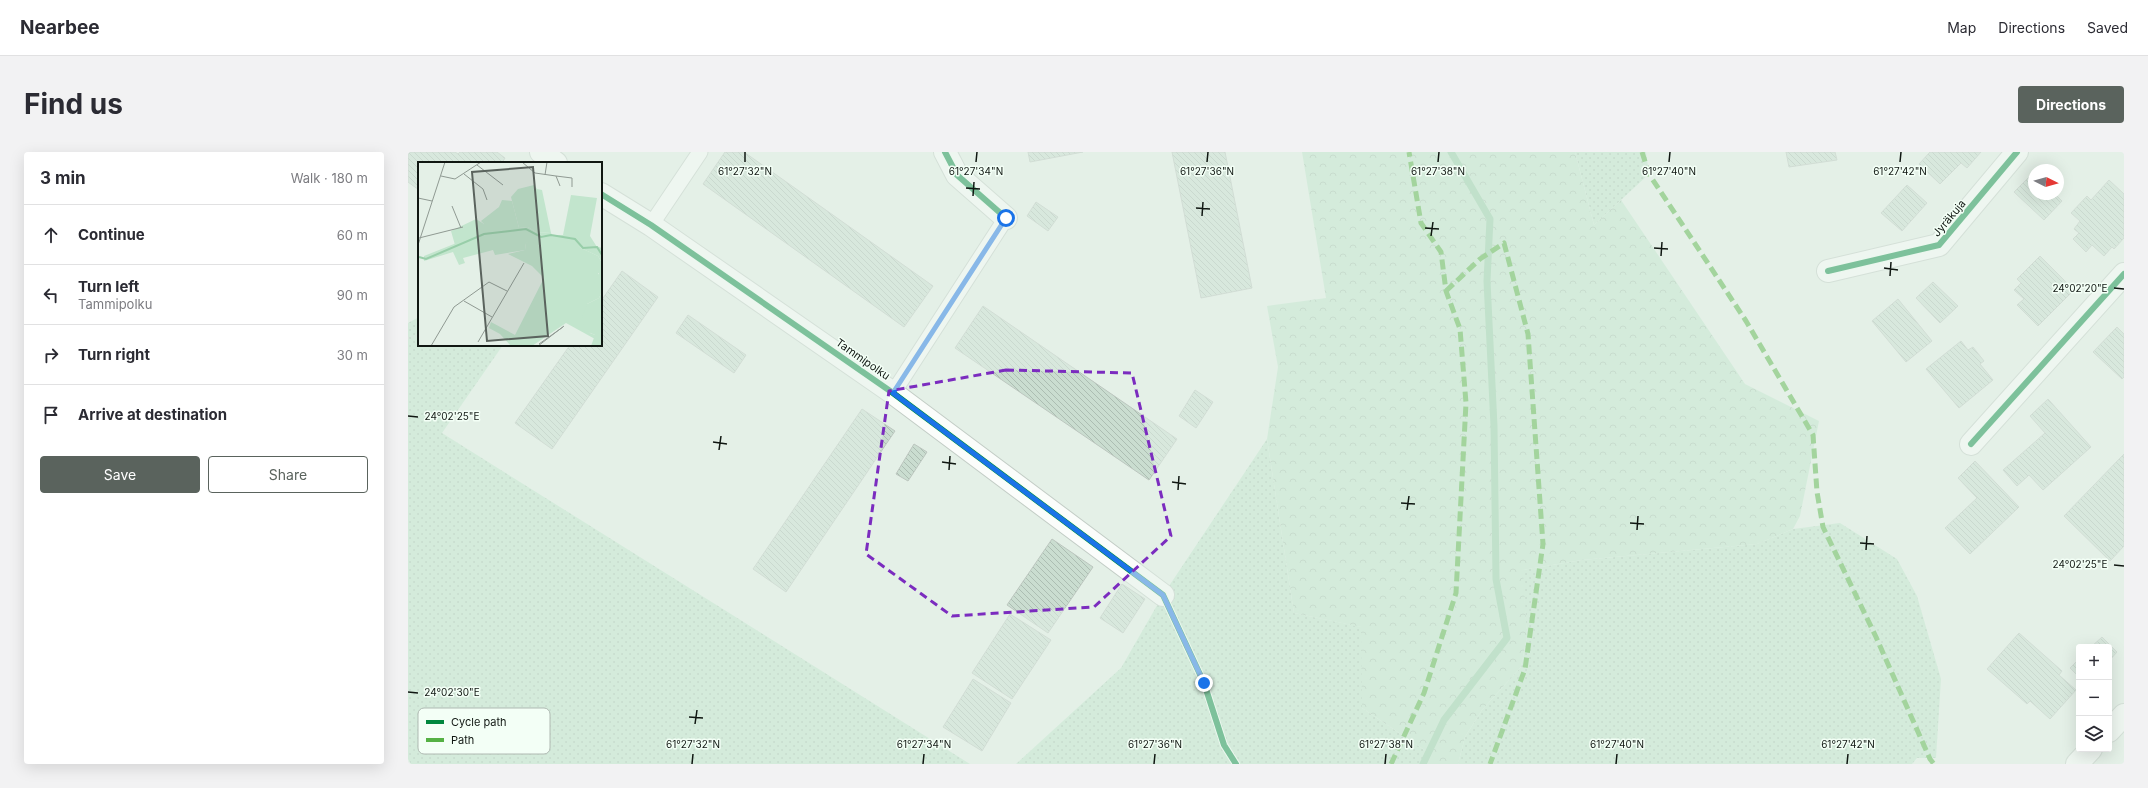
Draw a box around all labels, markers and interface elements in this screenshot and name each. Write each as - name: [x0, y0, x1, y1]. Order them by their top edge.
- text: Nearbee: [20, 16, 100, 39]
- text: Map: [1947, 19, 1976, 36]
- text: Directions: [1998, 19, 2065, 36]
- text: Saved: [2087, 19, 2128, 36]
- button: Directions: [2018, 86, 2124, 123]
- text: Find us: [24, 87, 123, 121]
- inset map: [418, 162, 602, 346]
- north arrow: [2028, 164, 2064, 200]
- text: 61°27'32"N: [718, 165, 772, 177]
- text: 61°27'34"N: [949, 165, 1003, 177]
- text: 61°27'36"N: [1180, 165, 1234, 177]
- text: 61°27'38"N: [1411, 165, 1465, 177]
- text: 61°27'40"N: [1642, 165, 1696, 177]
- text: 61°27'42"N: [1873, 165, 1927, 177]
- text: 3 min: [40, 168, 86, 188]
- text: Walk · 180 m: [291, 170, 368, 186]
- street label: Jyräkuja: [1929, 197, 1969, 239]
- route start: [997, 209, 1015, 227]
- icon: ahead: [40, 224, 62, 246]
- text: Continue: [78, 225, 145, 244]
- text: 60 m: [337, 227, 368, 243]
- text: Turn left: [78, 277, 139, 296]
- text: 24°02'20"E: [2052, 282, 2108, 294]
- icon: left: [40, 284, 62, 306]
- text: 90 m: [337, 287, 368, 303]
- text: Tammipolku: [78, 296, 152, 312]
- street label: Tammipolku: [833, 335, 893, 383]
- icon: right: [40, 344, 62, 366]
- text: Turn right: [78, 345, 150, 364]
- text: 30 m: [337, 347, 368, 363]
- icon: arrive: [40, 404, 62, 426]
- text: Arrive at destination: [78, 405, 227, 424]
- text: 24°02'25"E: [424, 410, 480, 422]
- button: Save: [40, 456, 200, 493]
- button: Share: [208, 456, 368, 493]
- text: 24°02'25"E: [2052, 558, 2108, 570]
- map controls: [2076, 644, 2112, 752]
- button: +: [2076, 644, 2112, 680]
- route end: [1195, 674, 1213, 692]
- button: −: [2076, 680, 2112, 716]
- text: 24°02'30"E: [424, 686, 480, 698]
- legend: [418, 708, 550, 754]
- text: Cycle path: [451, 715, 507, 729]
- button: layers: [2076, 716, 2112, 752]
- text: Path: [451, 733, 474, 747]
- text: 61°27'32"N: [666, 738, 720, 750]
- text: 61°27'34"N: [897, 738, 951, 750]
- text: 61°27'36"N: [1128, 738, 1182, 750]
- text: 61°27'38"N: [1359, 738, 1413, 750]
- text: 61°27'40"N: [1590, 738, 1644, 750]
- text: 61°27'42"N: [1821, 738, 1875, 750]

